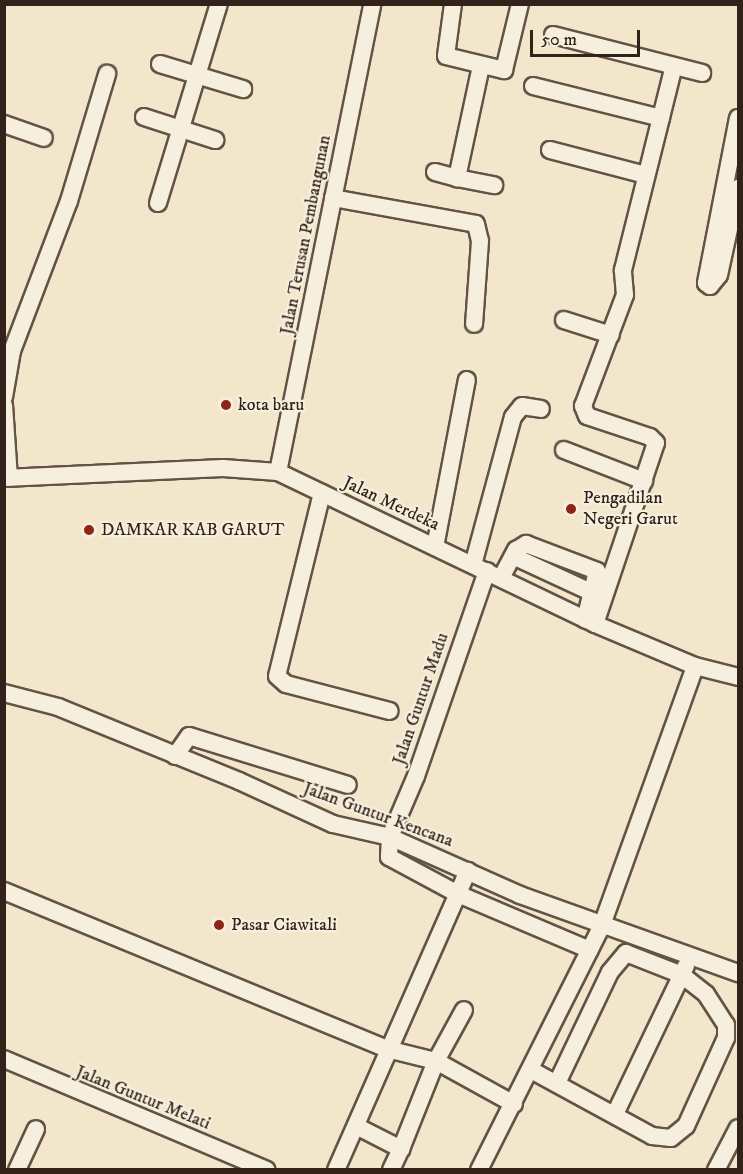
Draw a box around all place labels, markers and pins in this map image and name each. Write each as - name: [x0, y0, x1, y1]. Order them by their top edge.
- place label: kota baru: [238, 394, 304, 416]
- marker: kota baru: [219, 398, 233, 412]
- place label: Pengadilan Negeri Garut: [583, 488, 678, 530]
- marker: Pengadilan Negeri Garut: [564, 502, 578, 516]
- place label: DAMKAR KAB GARUT: [101, 519, 285, 541]
- marker: DAMKAR KAB GARUT: [82, 523, 96, 537]
- place label: Pasar Ciawitali: [231, 914, 337, 936]
- marker: Pasar Ciawitali: [212, 918, 226, 932]

